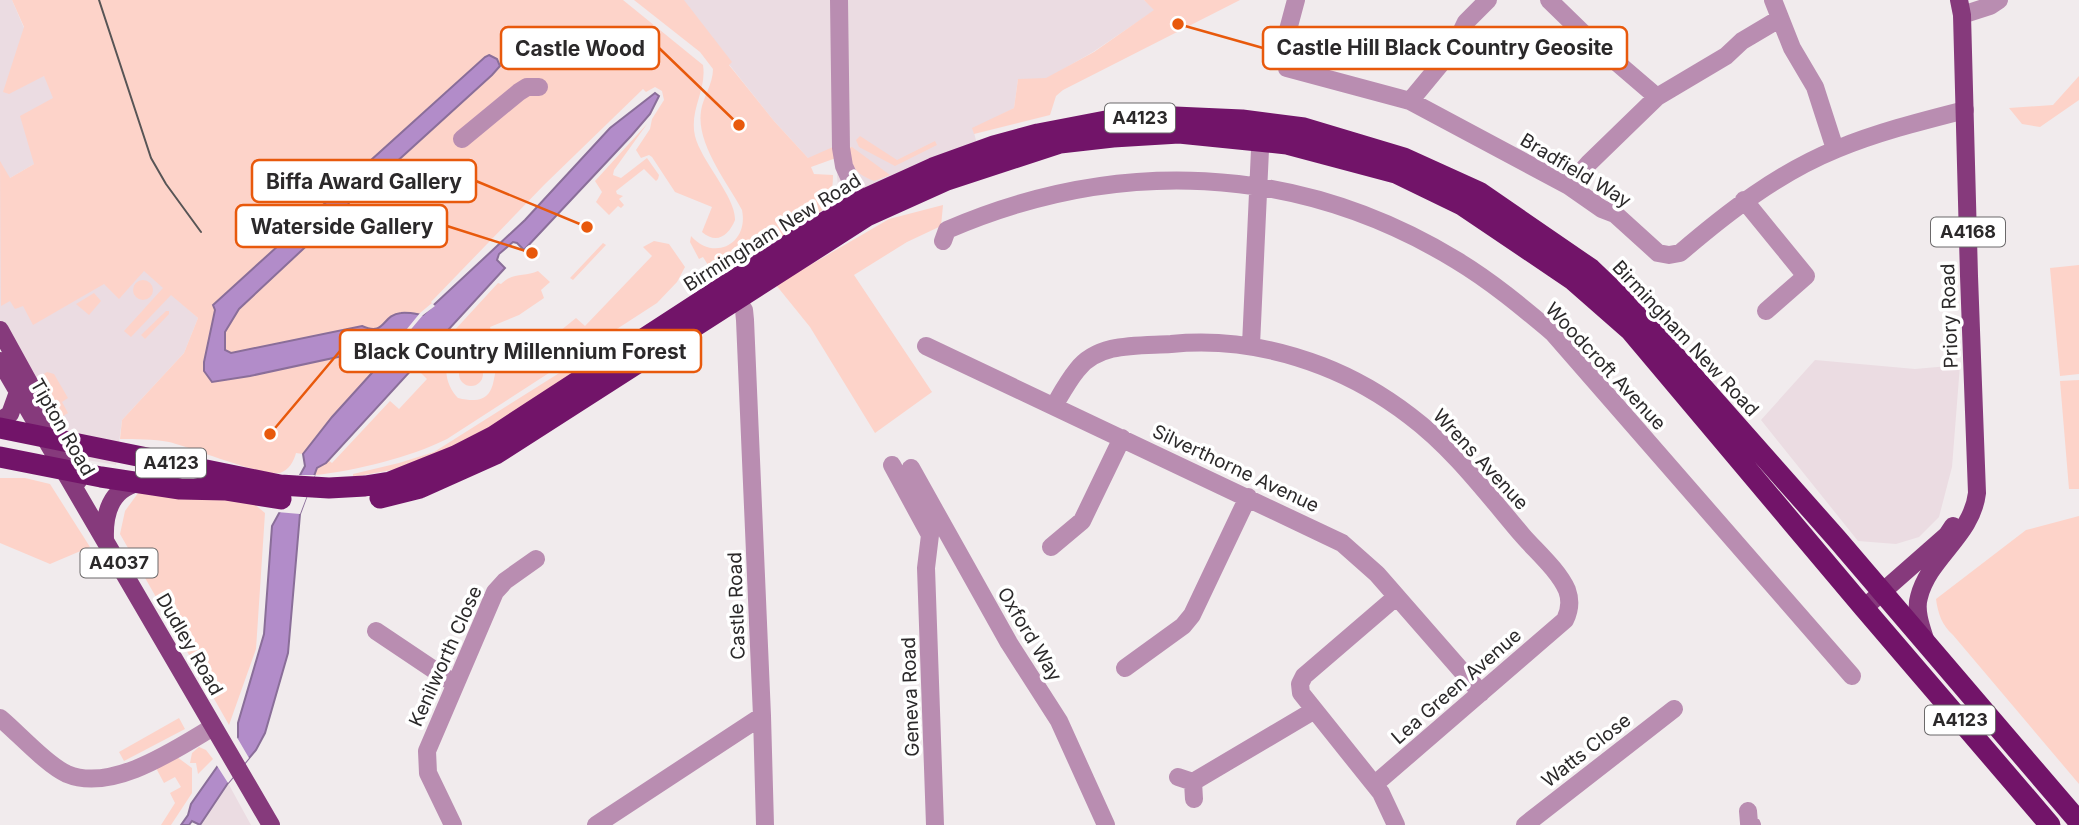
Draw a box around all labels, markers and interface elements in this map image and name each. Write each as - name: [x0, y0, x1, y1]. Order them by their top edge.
- callout: Castle Wood: [501, 27, 659, 69]
- callout: Castle Hill Black Country Geosite: [1263, 27, 1627, 69]
- text: Castle Hill Black Country Geosite: [1277, 35, 1613, 60]
- text: Castle Wood: [515, 36, 645, 61]
- road number: A4123: [1105, 104, 1175, 132]
- street label: Bradfield Way: [1516, 128, 1636, 213]
- callout: Biffa Award Gallery: [252, 160, 476, 202]
- text: Biffa Award Gallery: [266, 169, 462, 194]
- street label: Birmingham New Road: [680, 169, 865, 296]
- callout: Waterside Gallery: [236, 205, 447, 247]
- text: Waterside Gallery: [251, 214, 434, 239]
- road number: A4168: [1931, 218, 2005, 246]
- street label: Birmingham New Road: [1608, 256, 1764, 421]
- street label: Priory Road: [1936, 263, 1963, 369]
- street label: Woodcroft Avenue: [1541, 298, 1671, 435]
- callout: Black Country Millennium Forest: [340, 330, 701, 372]
- text: Black Country Millennium Forest: [354, 339, 687, 364]
- street label: Tipton Road: [26, 375, 100, 480]
- street label: Wrens Avenue: [1428, 404, 1533, 514]
- street label: Silverthorne Avenue: [1149, 420, 1323, 517]
- road number: A4123: [136, 448, 206, 477]
- road number: A4037: [80, 548, 158, 578]
- street label: Castle Road: [723, 552, 750, 660]
- street label: Kenilworth Close: [404, 582, 487, 730]
- street label: Oxford Way: [992, 583, 1067, 686]
- street label: Dudley Road: [151, 589, 228, 699]
- street label: Lea Green Avenue: [1387, 624, 1526, 749]
- street label: Geneva Road: [897, 637, 924, 757]
- road number: A4123: [1925, 706, 1995, 734]
- street label: Watts Close: [1537, 709, 1635, 792]

